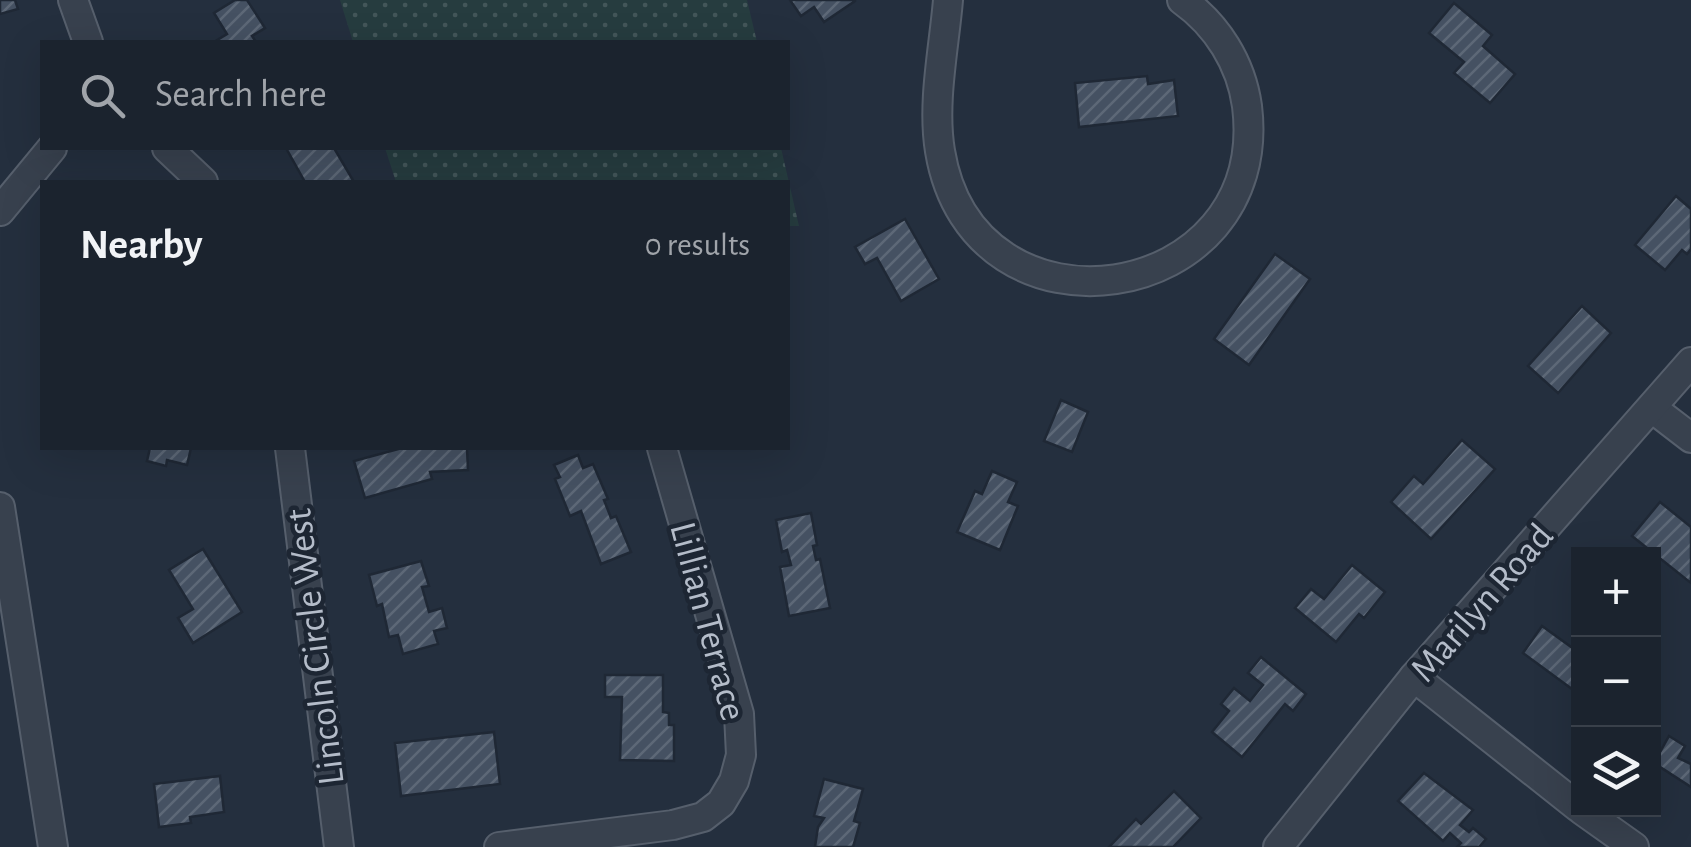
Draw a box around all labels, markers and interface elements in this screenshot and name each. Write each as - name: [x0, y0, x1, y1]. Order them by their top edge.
- search box: [40, 40, 790, 150]
- icon: search: [75, 68, 130, 123]
- text: Search here: [155, 76, 327, 114]
- text: Nearby: [80, 224, 203, 266]
- text: 0 results: [645, 229, 750, 261]
- street label: Lincoln Circle West: [280, 506, 352, 787]
- street label: Marilyn Road: [1404, 517, 1561, 689]
- street label: Lillian Terrace: [662, 518, 752, 725]
- map controls: [1571, 547, 1661, 817]
- button: +: [1571, 547, 1661, 637]
- button: −: [1571, 637, 1661, 727]
- button: layers: [1571, 727, 1661, 817]

